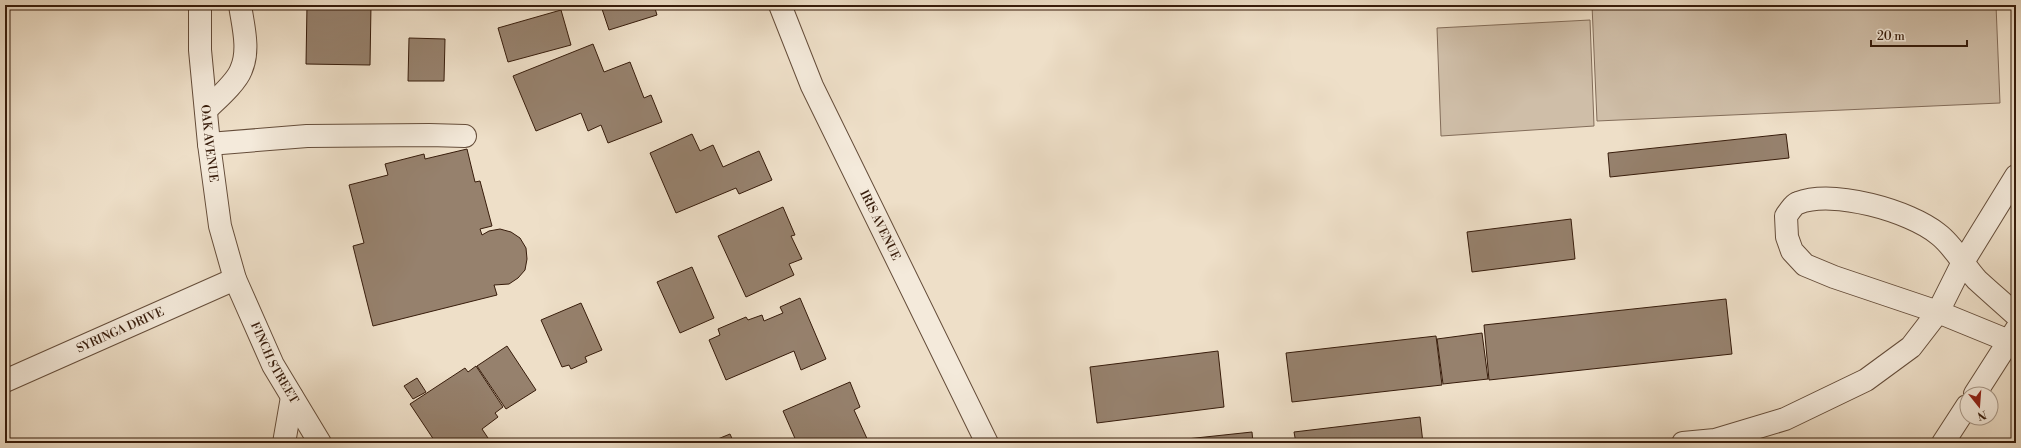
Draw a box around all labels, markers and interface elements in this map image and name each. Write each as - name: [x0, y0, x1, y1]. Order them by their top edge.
- scale bar: [1871, 22, 1967, 48]
- text: 20 m: [1877, 29, 1905, 44]
- street label: OAK AVENUE: [198, 104, 222, 183]
- street label: IRIS AVENUE: [857, 187, 904, 263]
- street label: SYRINGA DRIVE: [74, 304, 166, 356]
- street label: FINCH STREET: [247, 320, 302, 407]
- north arrow: [1959, 386, 1999, 426]
- text: N: [1975, 407, 1988, 423]

